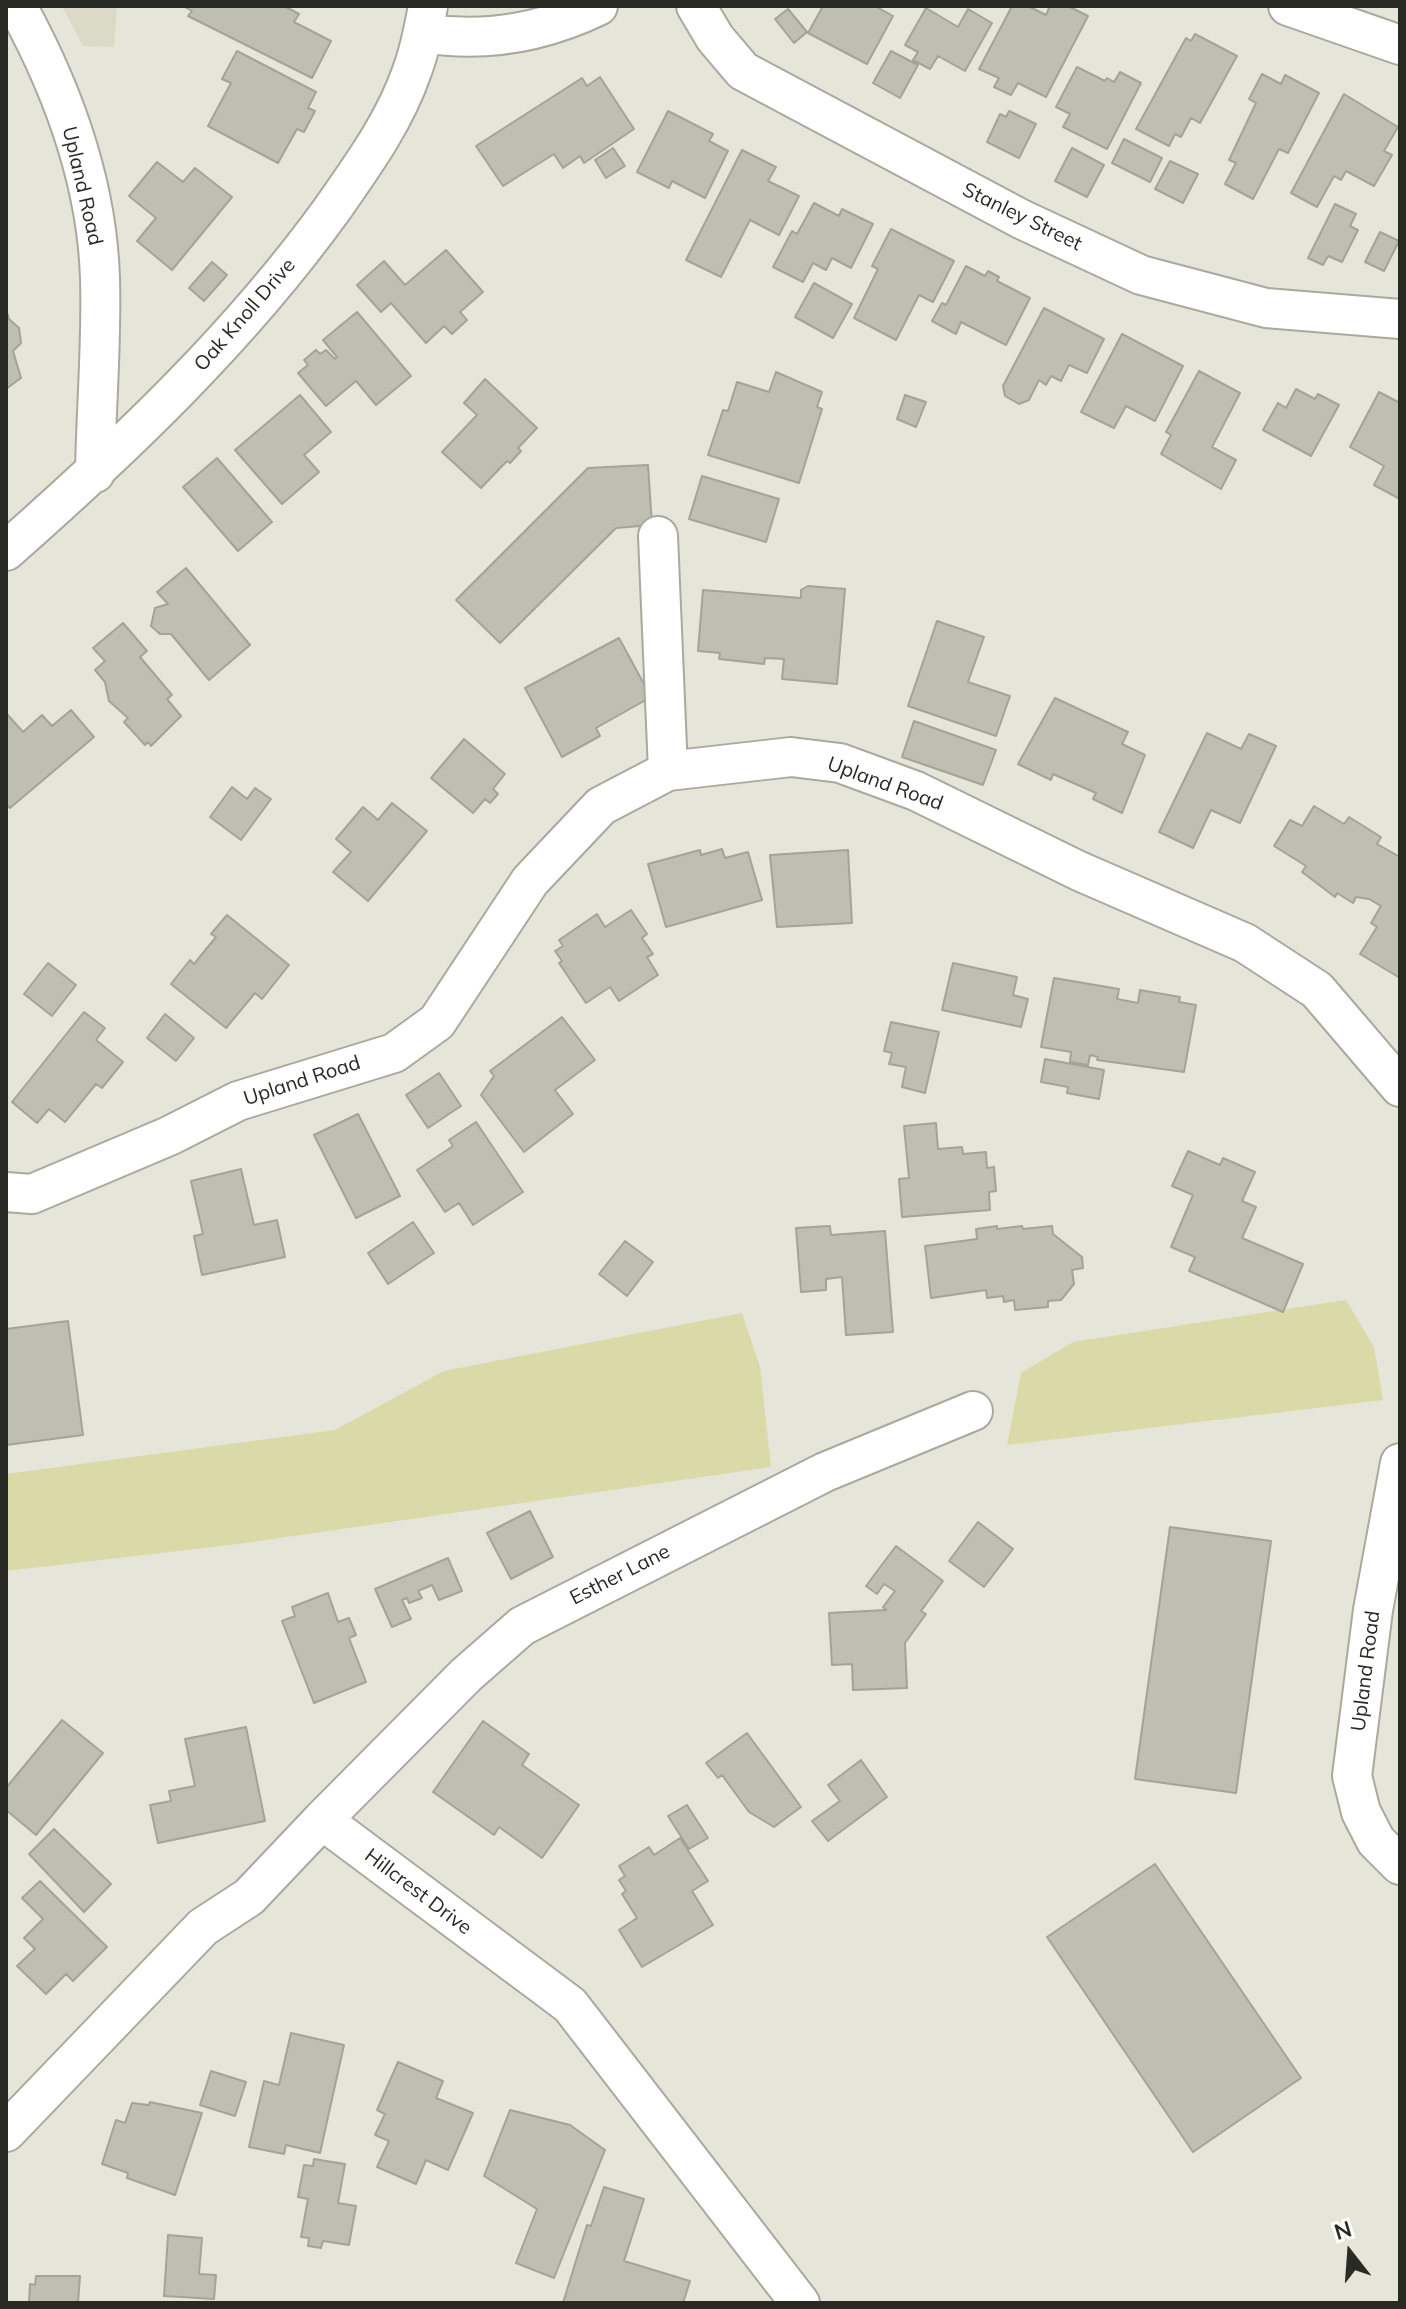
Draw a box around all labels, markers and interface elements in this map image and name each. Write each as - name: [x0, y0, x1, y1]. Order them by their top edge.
- street label: Upland Road: [57, 124, 107, 248]
- street label: Stanley Street: [958, 178, 1086, 256]
- street label: Oak Knoll Drive: [189, 254, 301, 376]
- street label: Upland Road: [824, 752, 946, 816]
- street label: Upland Road: [241, 1051, 363, 1111]
- street label: Esther Lane: [566, 1540, 674, 1610]
- street label: Upland Road: [1347, 1609, 1385, 1733]
- street label: Hillcrest Drive: [360, 1844, 476, 1940]
- north arrow: [1310, 2213, 1390, 2293]
- text: N: [1331, 2214, 1355, 2246]

